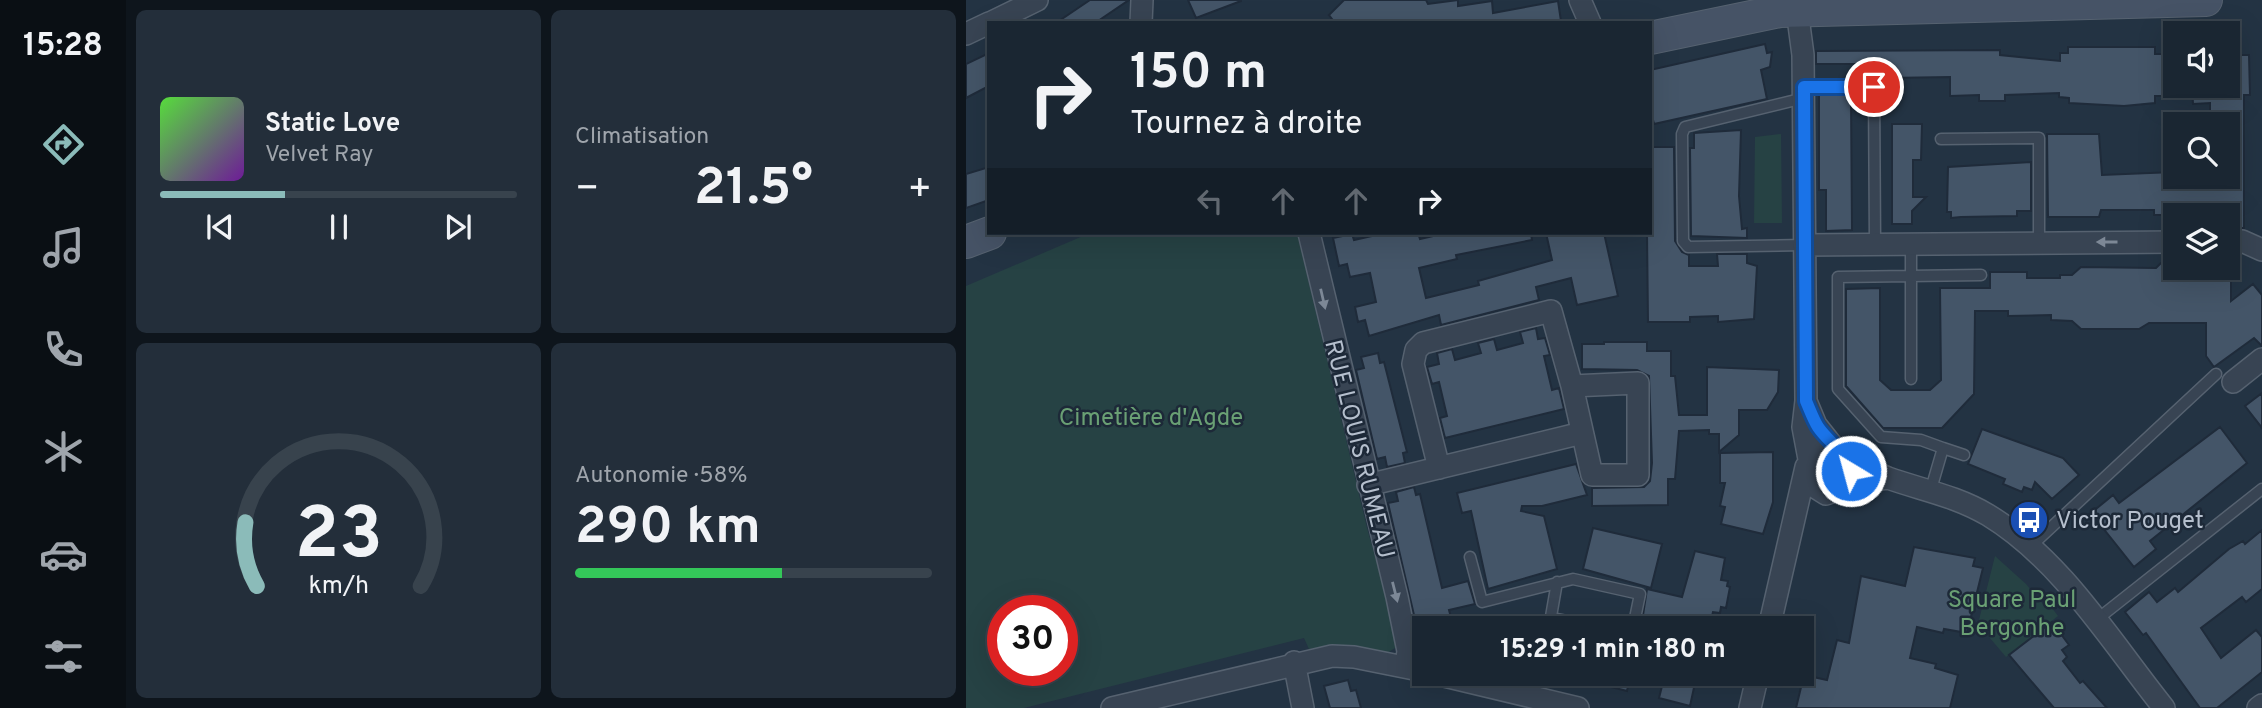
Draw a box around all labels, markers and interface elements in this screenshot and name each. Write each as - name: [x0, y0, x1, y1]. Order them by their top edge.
- map controls: [2163, 21, 2240, 280]
- button: sound: [2163, 21, 2240, 98]
- text: 15:28: [23, 27, 103, 67]
- text: 150 m: [1130, 44, 1267, 106]
- icon: right: [1015, 49, 1106, 140]
- pin: [1844, 57, 1904, 117]
- icon: arrive: [1855, 68, 1893, 106]
- text: Tournez à droite: [1130, 105, 1362, 145]
- text: Static Love: [265, 108, 400, 141]
- button: search: [2163, 112, 2240, 189]
- icon: directions: [39, 120, 88, 169]
- text: Climatisation: [575, 123, 709, 152]
- text: Velvet Ray: [265, 141, 373, 170]
- text: 21.5°: [694, 157, 813, 223]
- text: −: [575, 166, 600, 215]
- text: +: [907, 166, 932, 215]
- icon: left: [1191, 182, 1229, 220]
- icon: ahead: [1264, 182, 1302, 220]
- icon: ahead: [1337, 182, 1375, 220]
- icon: right: [1410, 182, 1448, 220]
- button: layers: [2163, 203, 2240, 280]
- icon: previous: [201, 208, 239, 246]
- icon: pause: [320, 208, 358, 246]
- icon: next: [439, 208, 477, 246]
- icon: music: [39, 223, 88, 272]
- one-way arrow: [2096, 236, 2118, 248]
- one-way arrow: [1318, 288, 1329, 310]
- icon: phone: [39, 325, 88, 374]
- street label: RUE LOUIS RUMEAU: [1316, 337, 1400, 562]
- park label: Cimetière d'Agde: [1059, 404, 1243, 434]
- icon: climate: [39, 427, 88, 476]
- position arrow: [1814, 434, 1888, 508]
- text: Autonomie · 58%: [575, 462, 748, 491]
- text: 23: [294, 493, 383, 585]
- text: 290 km: [575, 496, 761, 562]
- bus stop icon: Victor Pouget: [2008, 499, 2050, 541]
- place label: Victor Pouget: [2056, 507, 2204, 537]
- icon: car: [39, 530, 88, 579]
- text: km/h: [308, 571, 369, 603]
- one-way arrow: [1390, 581, 1401, 603]
- park label: Square Paul Bergonhe: [1948, 586, 2076, 644]
- speed limit sign: 30: [987, 595, 1078, 686]
- icon: filters: [39, 632, 88, 681]
- text: 15:29 · 1 min · 180 m: [1500, 634, 1726, 667]

